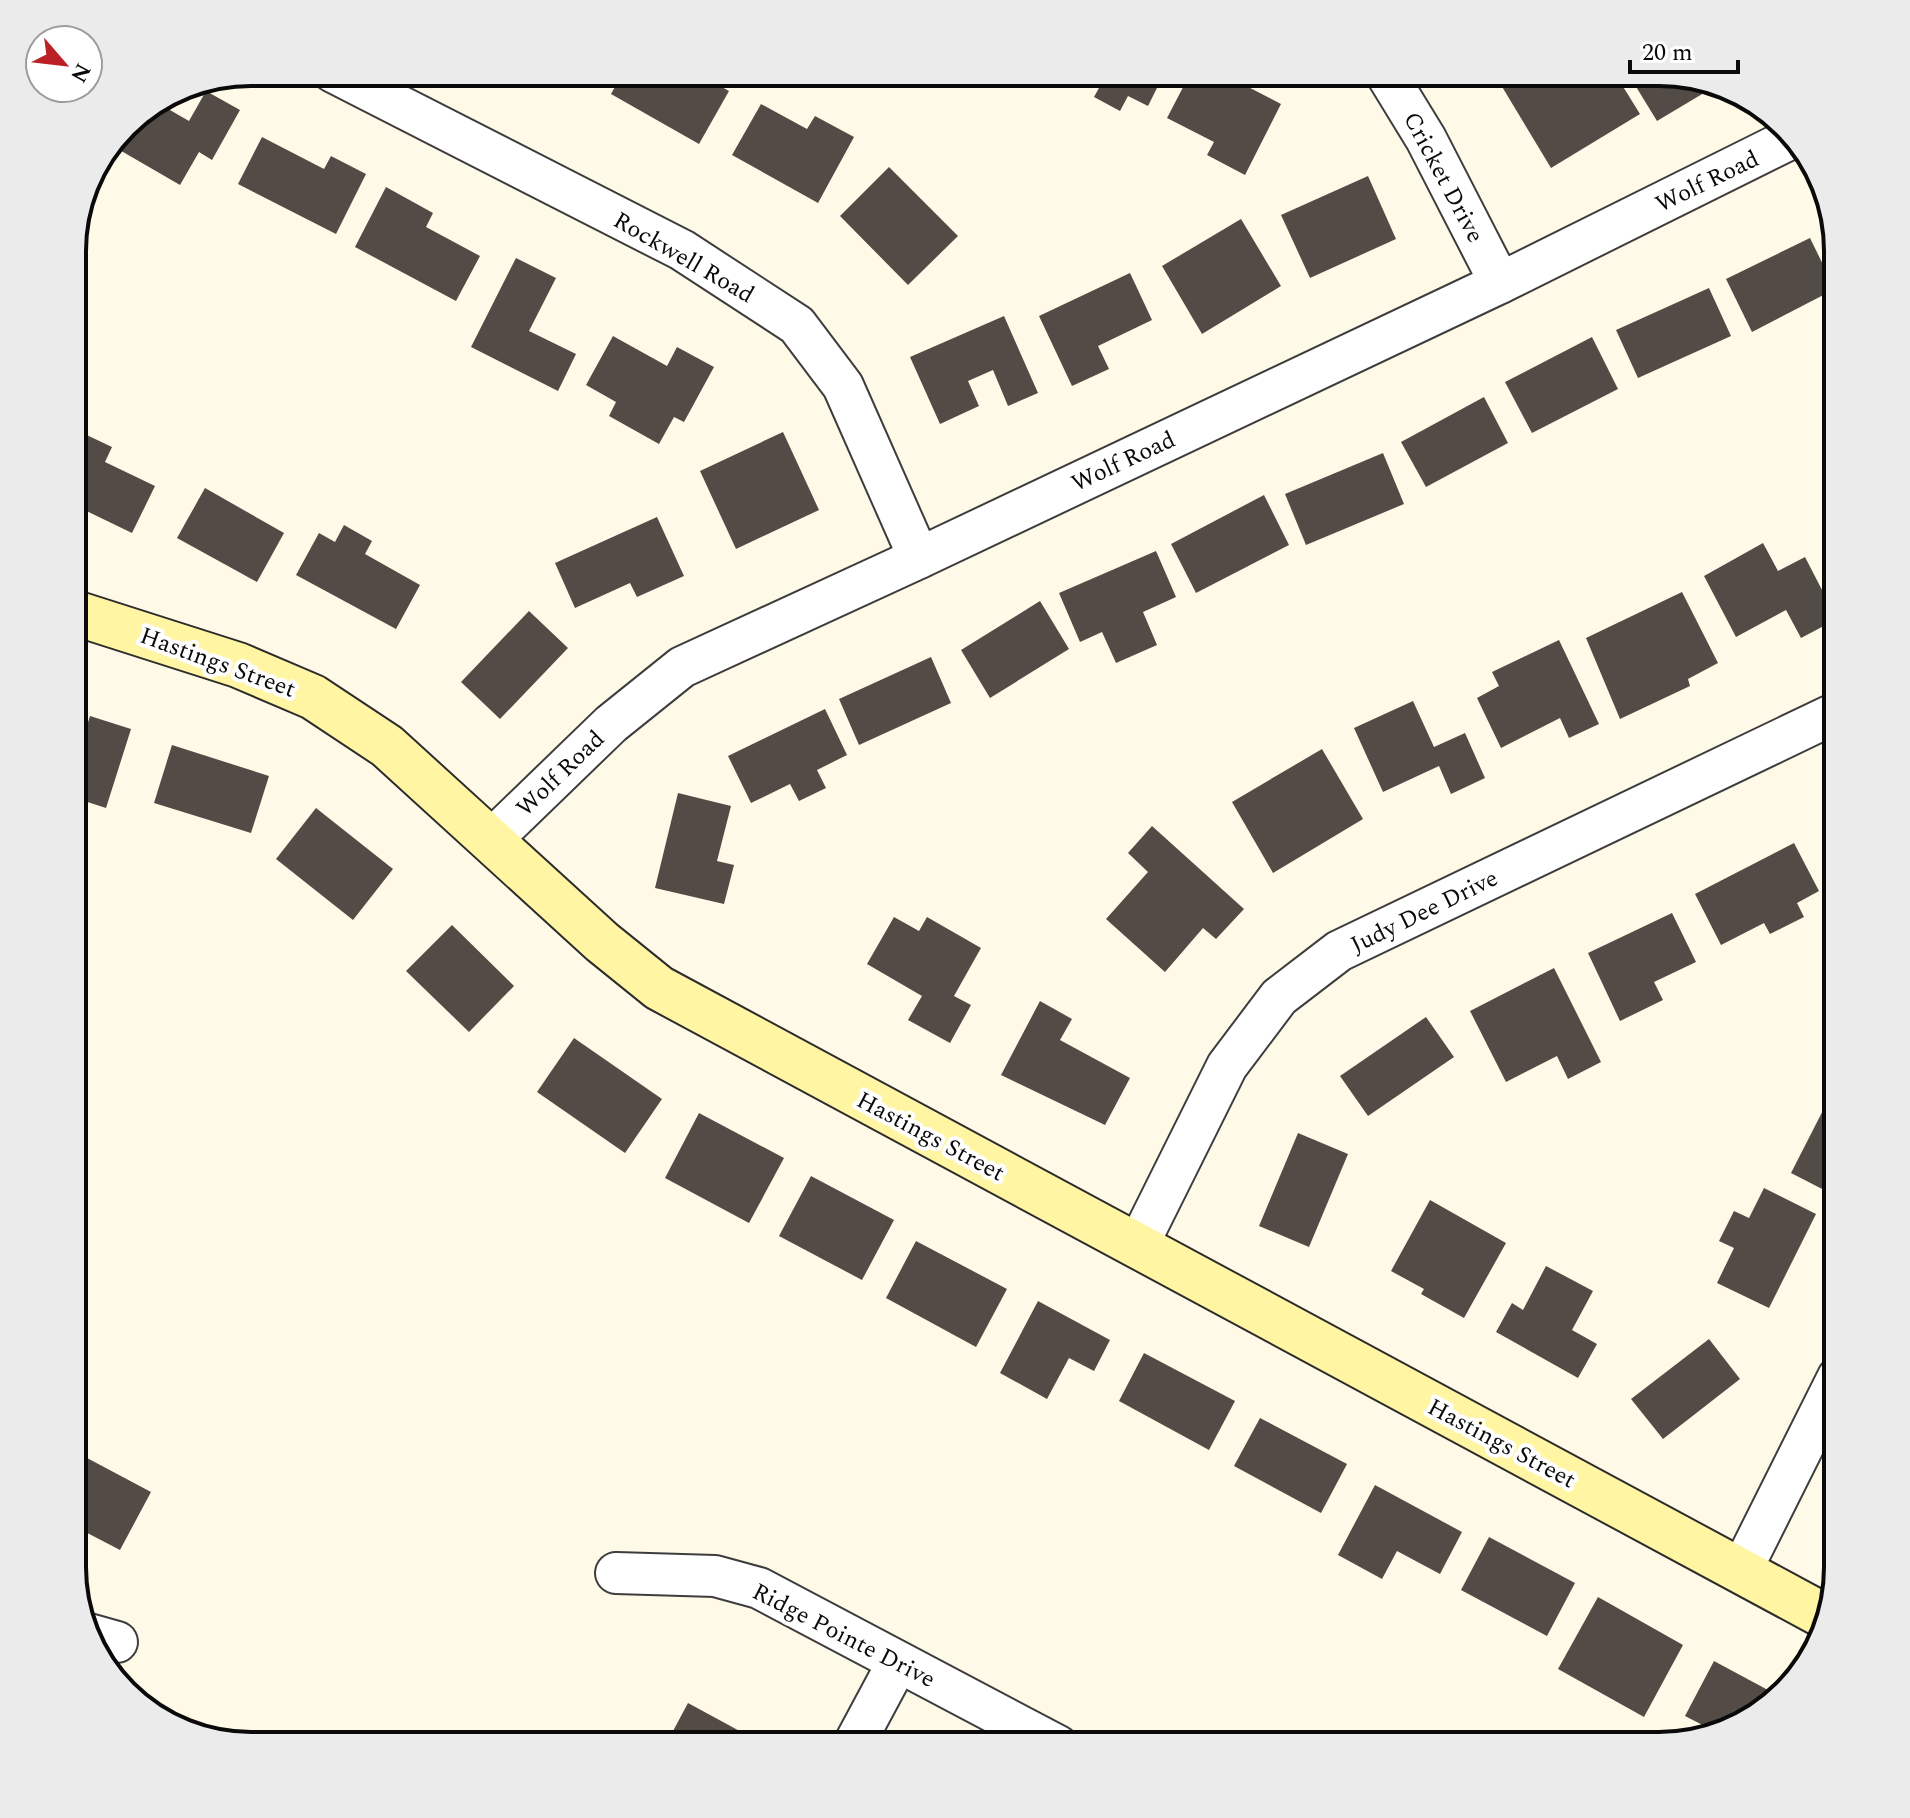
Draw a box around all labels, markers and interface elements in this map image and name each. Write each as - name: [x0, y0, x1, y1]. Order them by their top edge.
- north arrow: [24, 24, 104, 104]
- scale bar: [1630, 24, 1738, 74]
- text: 20 m: [1642, 35, 1693, 71]
- text: N: [62, 57, 99, 88]
- street label: Cricket Drive: [1393, 106, 1493, 249]
- street label: Wolf Road: [1649, 141, 1765, 222]
- street label: Rockwell Road: [606, 203, 761, 313]
- street label: Wolf Road: [1065, 422, 1182, 502]
- street label: Hastings Street: [135, 618, 301, 708]
- street label: Wolf Road: [508, 722, 613, 825]
- street label: Judy Dee Drive: [1345, 861, 1504, 963]
- street label: Hastings Street: [850, 1083, 1011, 1191]
- street label: Hastings Street: [1421, 1390, 1582, 1498]
- street label: Ridge Pointe Drive: [746, 1574, 941, 1698]

